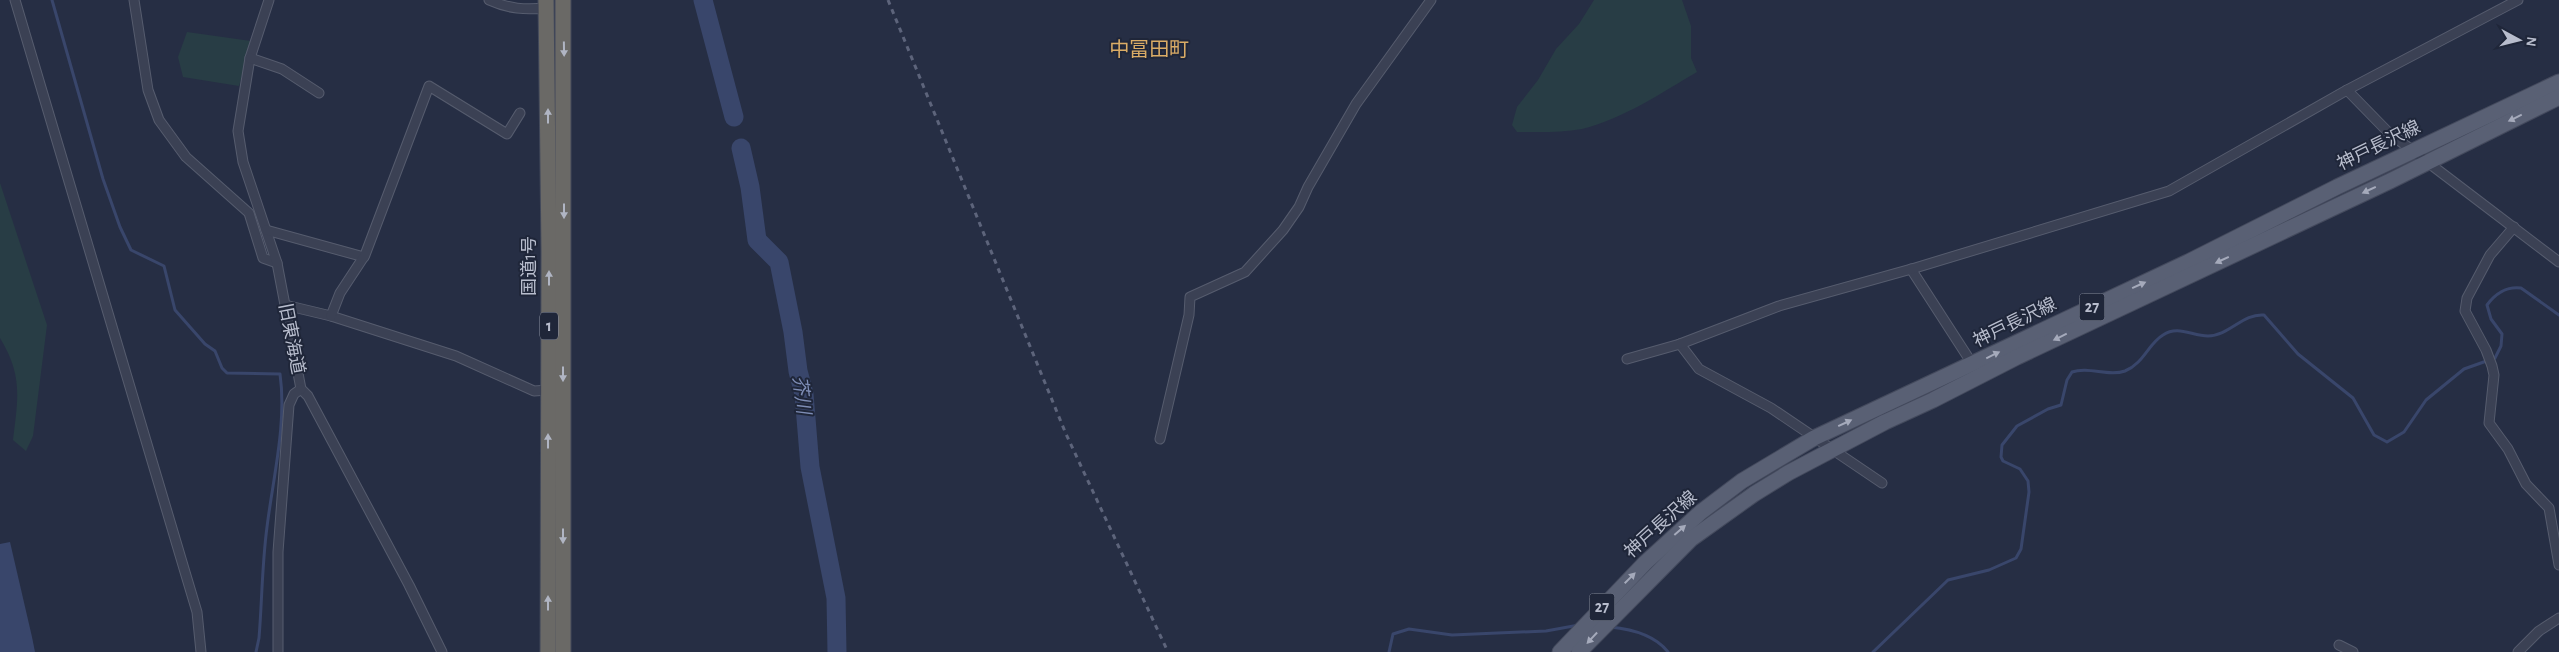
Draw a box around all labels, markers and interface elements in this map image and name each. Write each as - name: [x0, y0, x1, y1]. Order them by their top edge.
- north arrow: [2494, 15, 2544, 65]
- text: N: [2523, 36, 2538, 47]
- district label: 中冨田町: [1109, 39, 1189, 60]
- one-way arrow: [560, 41, 568, 57]
- one-way arrow: [544, 108, 552, 124]
- one-way arrow: [2508, 114, 2522, 122]
- street label: 神戸長沢線: [2334, 116, 2423, 174]
- one-way arrow: [2362, 186, 2377, 195]
- one-way arrow: [559, 203, 567, 219]
- street label: 国道1号: [519, 236, 539, 296]
- one-way arrow: [2215, 255, 2230, 264]
- one-way arrow: [545, 270, 553, 286]
- one-way arrow: [2132, 280, 2146, 288]
- street label: 神戸長沢線: [1970, 293, 2059, 351]
- road number: 27: [2080, 294, 2104, 320]
- street label: 旧東海道: [275, 302, 309, 376]
- road number: 1: [540, 312, 558, 340]
- one-way arrow: [2053, 333, 2067, 341]
- one-way arrow: [1986, 351, 2000, 359]
- one-way arrow: [559, 366, 567, 382]
- water label: 芥川: [789, 375, 814, 417]
- one-way arrow: [1838, 419, 1852, 427]
- one-way arrow: [544, 433, 552, 449]
- street label: 神戸長沢線: [1620, 487, 1700, 562]
- one-way arrow: [1674, 525, 1686, 536]
- one-way arrow: [559, 528, 567, 544]
- one-way arrow: [1624, 573, 1636, 585]
- road number: 27: [1590, 594, 1614, 620]
- one-way arrow: [544, 595, 552, 611]
- one-way arrow: [1586, 632, 1598, 644]

